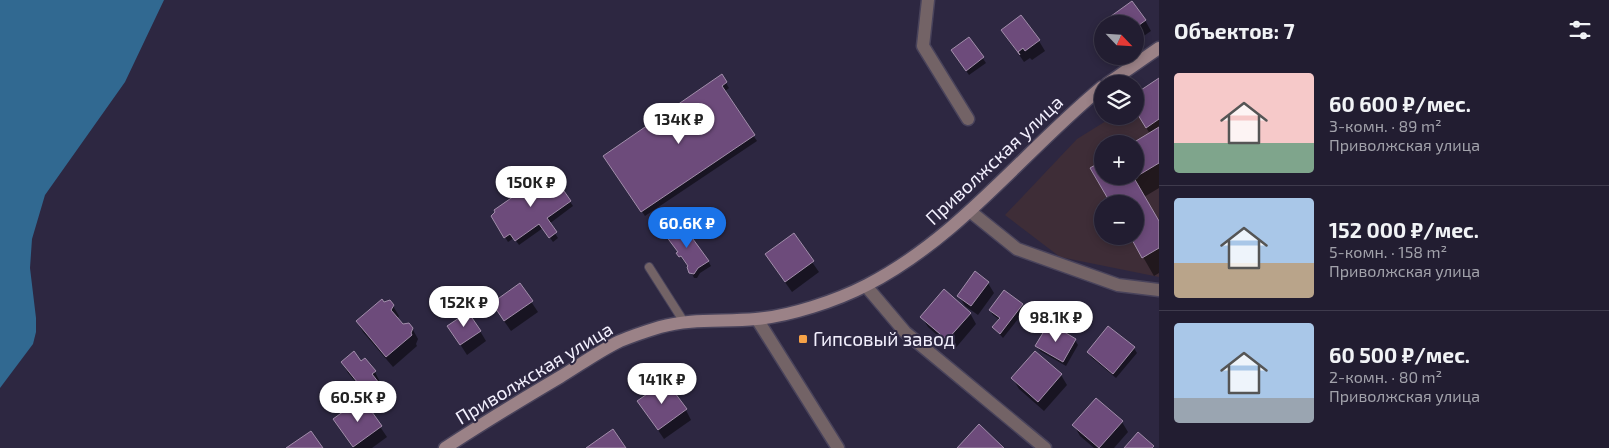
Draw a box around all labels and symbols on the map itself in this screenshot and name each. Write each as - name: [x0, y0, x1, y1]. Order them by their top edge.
- north arrow: [1094, 15, 1144, 65]
- street label: Приволжская улица: [920, 90, 1068, 230]
- pin: 134K ₽: [638, 102, 720, 145]
- pin: 150K ₽: [490, 166, 572, 208]
- pin: 60.6K ₽: [641, 206, 733, 249]
- pin: 152K ₽: [423, 286, 505, 328]
- pin: 98.1K ₽: [1010, 300, 1102, 343]
- street label: Приволжская улица: [451, 317, 617, 429]
- place label: Гипсовый завод: [813, 327, 955, 350]
- marker: Гипсовый завод: [797, 333, 809, 345]
- pin: 141K ₽: [621, 362, 703, 405]
- pin: 60.5K ₽: [312, 380, 404, 423]

